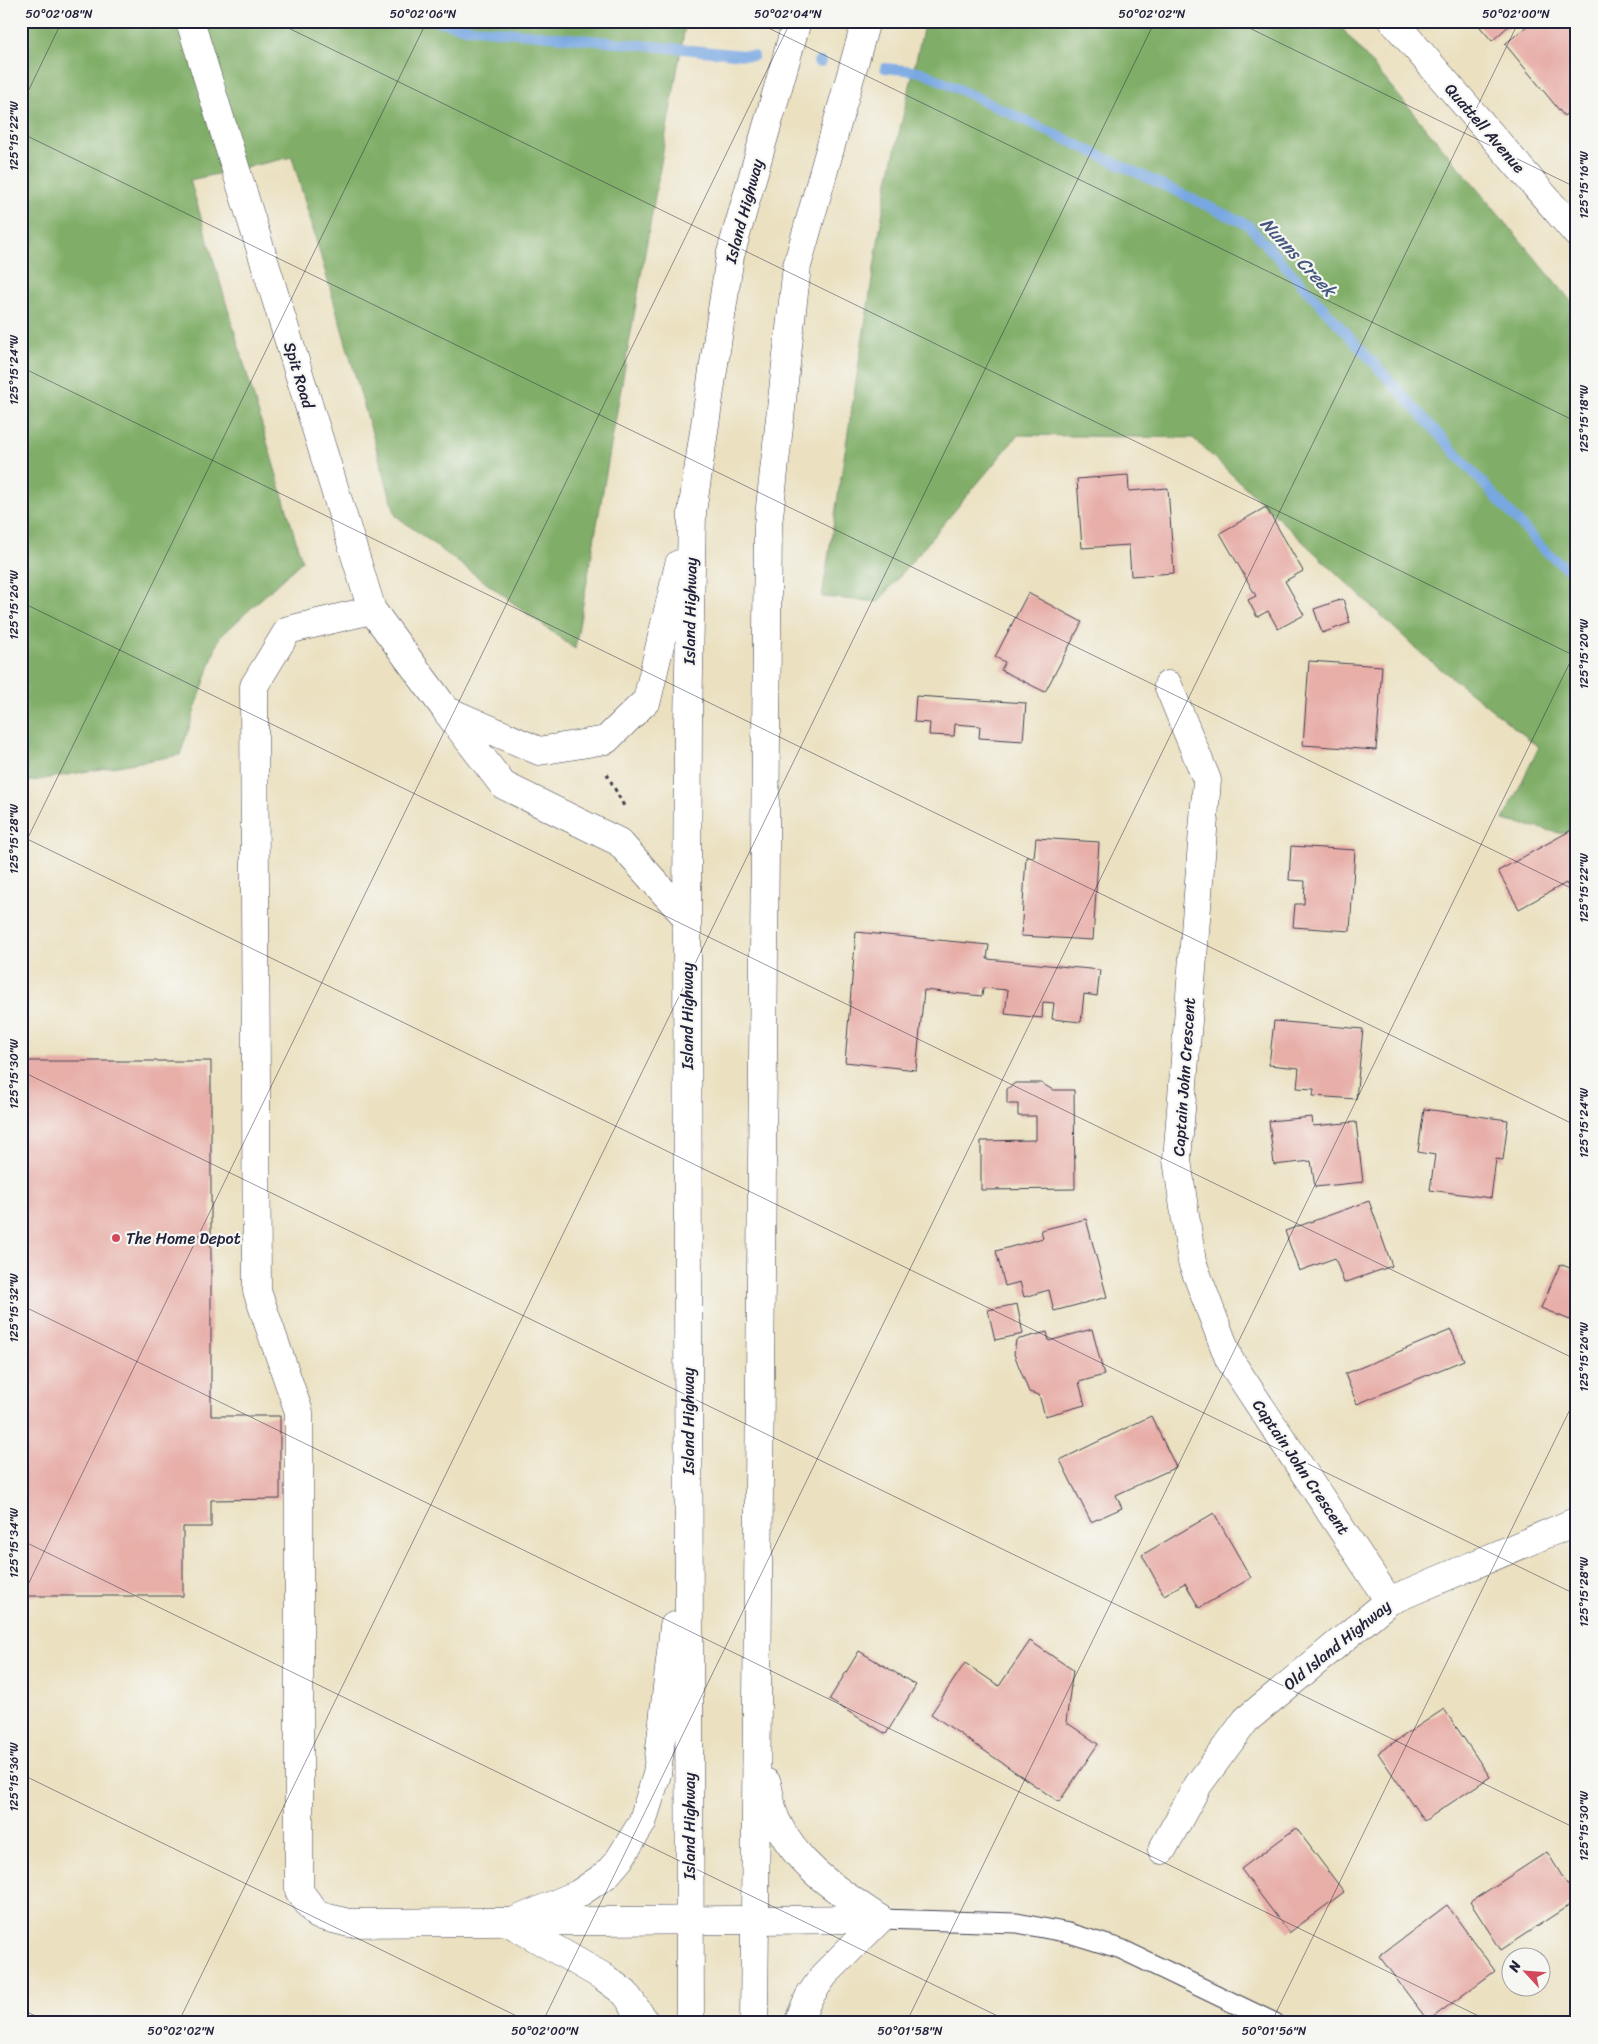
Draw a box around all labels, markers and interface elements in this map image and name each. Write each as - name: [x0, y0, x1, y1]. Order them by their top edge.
- text: 50°02'08"N: [25, 3, 93, 25]
- text: 50°02'06"N: [390, 3, 457, 25]
- text: 50°02'04"N: [754, 3, 822, 25]
- text: 50°02'02"N: [1119, 3, 1186, 25]
- text: 50°02'00"N: [1482, 3, 1550, 25]
- street label: Quattell Avenue: [1437, 76, 1533, 180]
- text: 125°15'22"W: [3, 100, 25, 171]
- text: 125°15'16"W: [1573, 150, 1595, 219]
- street label: Island Highway: [716, 155, 772, 267]
- water label: Nunns Creek: [1252, 209, 1346, 306]
- text: 125°15'24"W: [3, 334, 25, 405]
- street label: Spit Road: [275, 338, 323, 413]
- text: 125°15'18"W: [1573, 384, 1595, 453]
- street label: Island Highway: [675, 556, 705, 666]
- text: 125°15'26"W: [3, 570, 25, 640]
- text: 125°15'20"W: [1573, 618, 1595, 689]
- text: 125°15'28"W: [3, 803, 25, 874]
- text: 125°15'22"W: [1573, 852, 1595, 923]
- street label: Island Highway: [673, 962, 702, 1071]
- street label: Captain John Crescent: [1164, 997, 1204, 1157]
- text: 125°15'30"W: [3, 1038, 25, 1109]
- text: 125°15'24"W: [1573, 1087, 1595, 1158]
- place label: The Home Depot: [126, 1224, 241, 1253]
- marker: The Home Depot: [110, 1232, 122, 1244]
- text: 125°15'32"W: [3, 1273, 25, 1343]
- text: 125°15'26"W: [1573, 1322, 1595, 1392]
- street label: Island Highway: [674, 1367, 703, 1476]
- street label: Captain John Crescent: [1245, 1393, 1357, 1541]
- text: 125°15'34"W: [3, 1507, 25, 1578]
- text: 125°15'28"W: [1573, 1556, 1595, 1627]
- street label: Old Island Highway: [1276, 1592, 1398, 1698]
- text: 125°15'36"W: [3, 1742, 25, 1812]
- street label: Island Highway: [675, 1772, 704, 1881]
- text: 125°15'30"W: [1573, 1790, 1595, 1861]
- north arrow: [1500, 1946, 1550, 1996]
- text: N: [1501, 1956, 1528, 1977]
- text: 50°02'02"N: [148, 2020, 215, 2042]
- text: 50°02'00"N: [511, 2020, 579, 2042]
- text: 50°01'58"N: [877, 2020, 943, 2042]
- text: 50°01'56"N: [1242, 2020, 1307, 2042]

